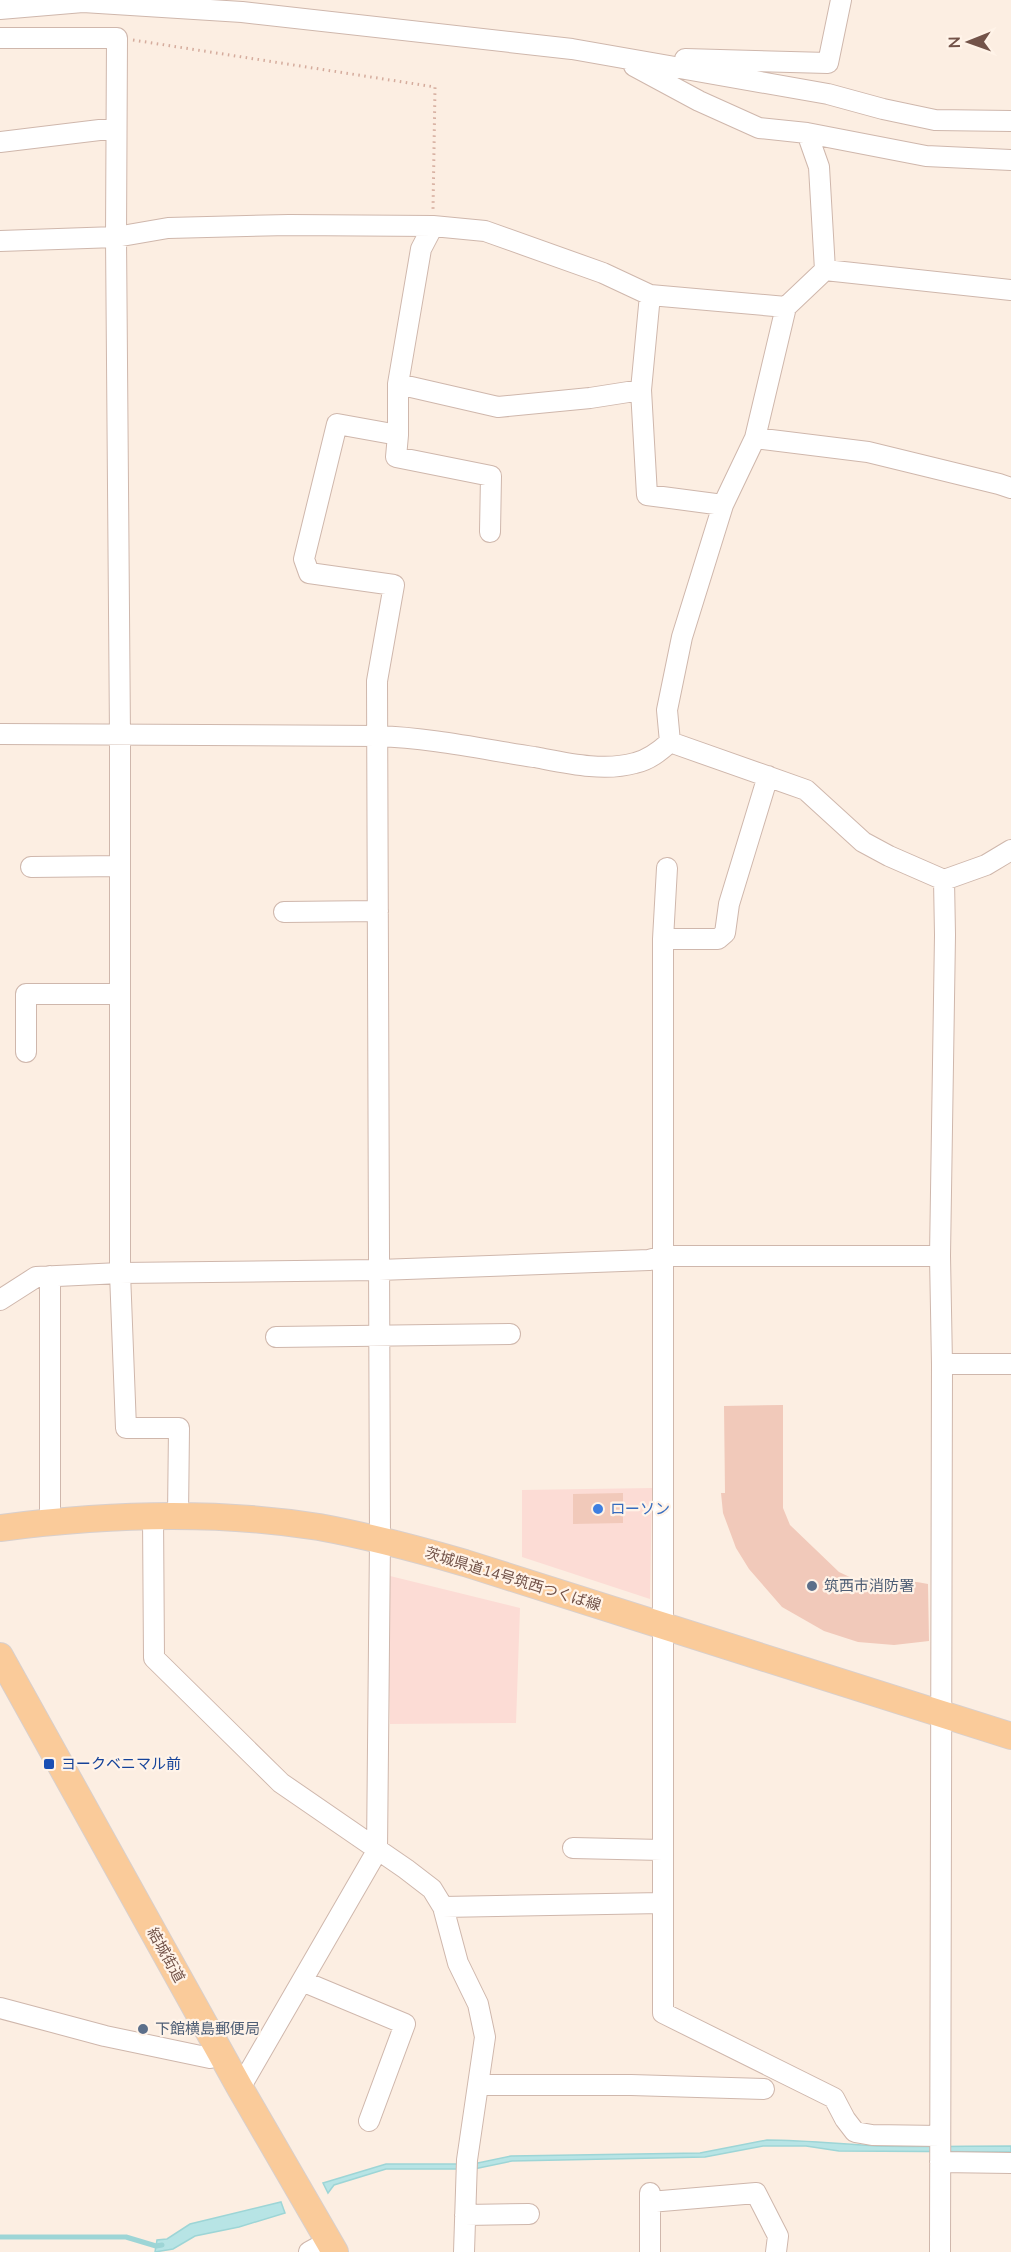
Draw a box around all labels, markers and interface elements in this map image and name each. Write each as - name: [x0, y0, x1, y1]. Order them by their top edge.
- north arrow: [939, 12, 999, 72]
- text: N: [944, 36, 966, 48]
- place label: ローソン: [610, 1499, 670, 1519]
- marker: ローソン: [591, 1502, 605, 1516]
- street label: 茨城県道14号筑西つくば線: [423, 1543, 603, 1615]
- place label: 筑西市消防署: [824, 1576, 914, 1596]
- marker: 筑西市消防署: [805, 1579, 819, 1593]
- place label: ヨークベニマル前: [61, 1754, 181, 1774]
- marker: ヨークベニマル前: [42, 1757, 56, 1771]
- street label: 結城街道: [143, 1924, 189, 1986]
- place label: 下館横島郵便局: [155, 2019, 260, 2039]
- marker: 下館横島郵便局: [136, 2022, 150, 2036]

